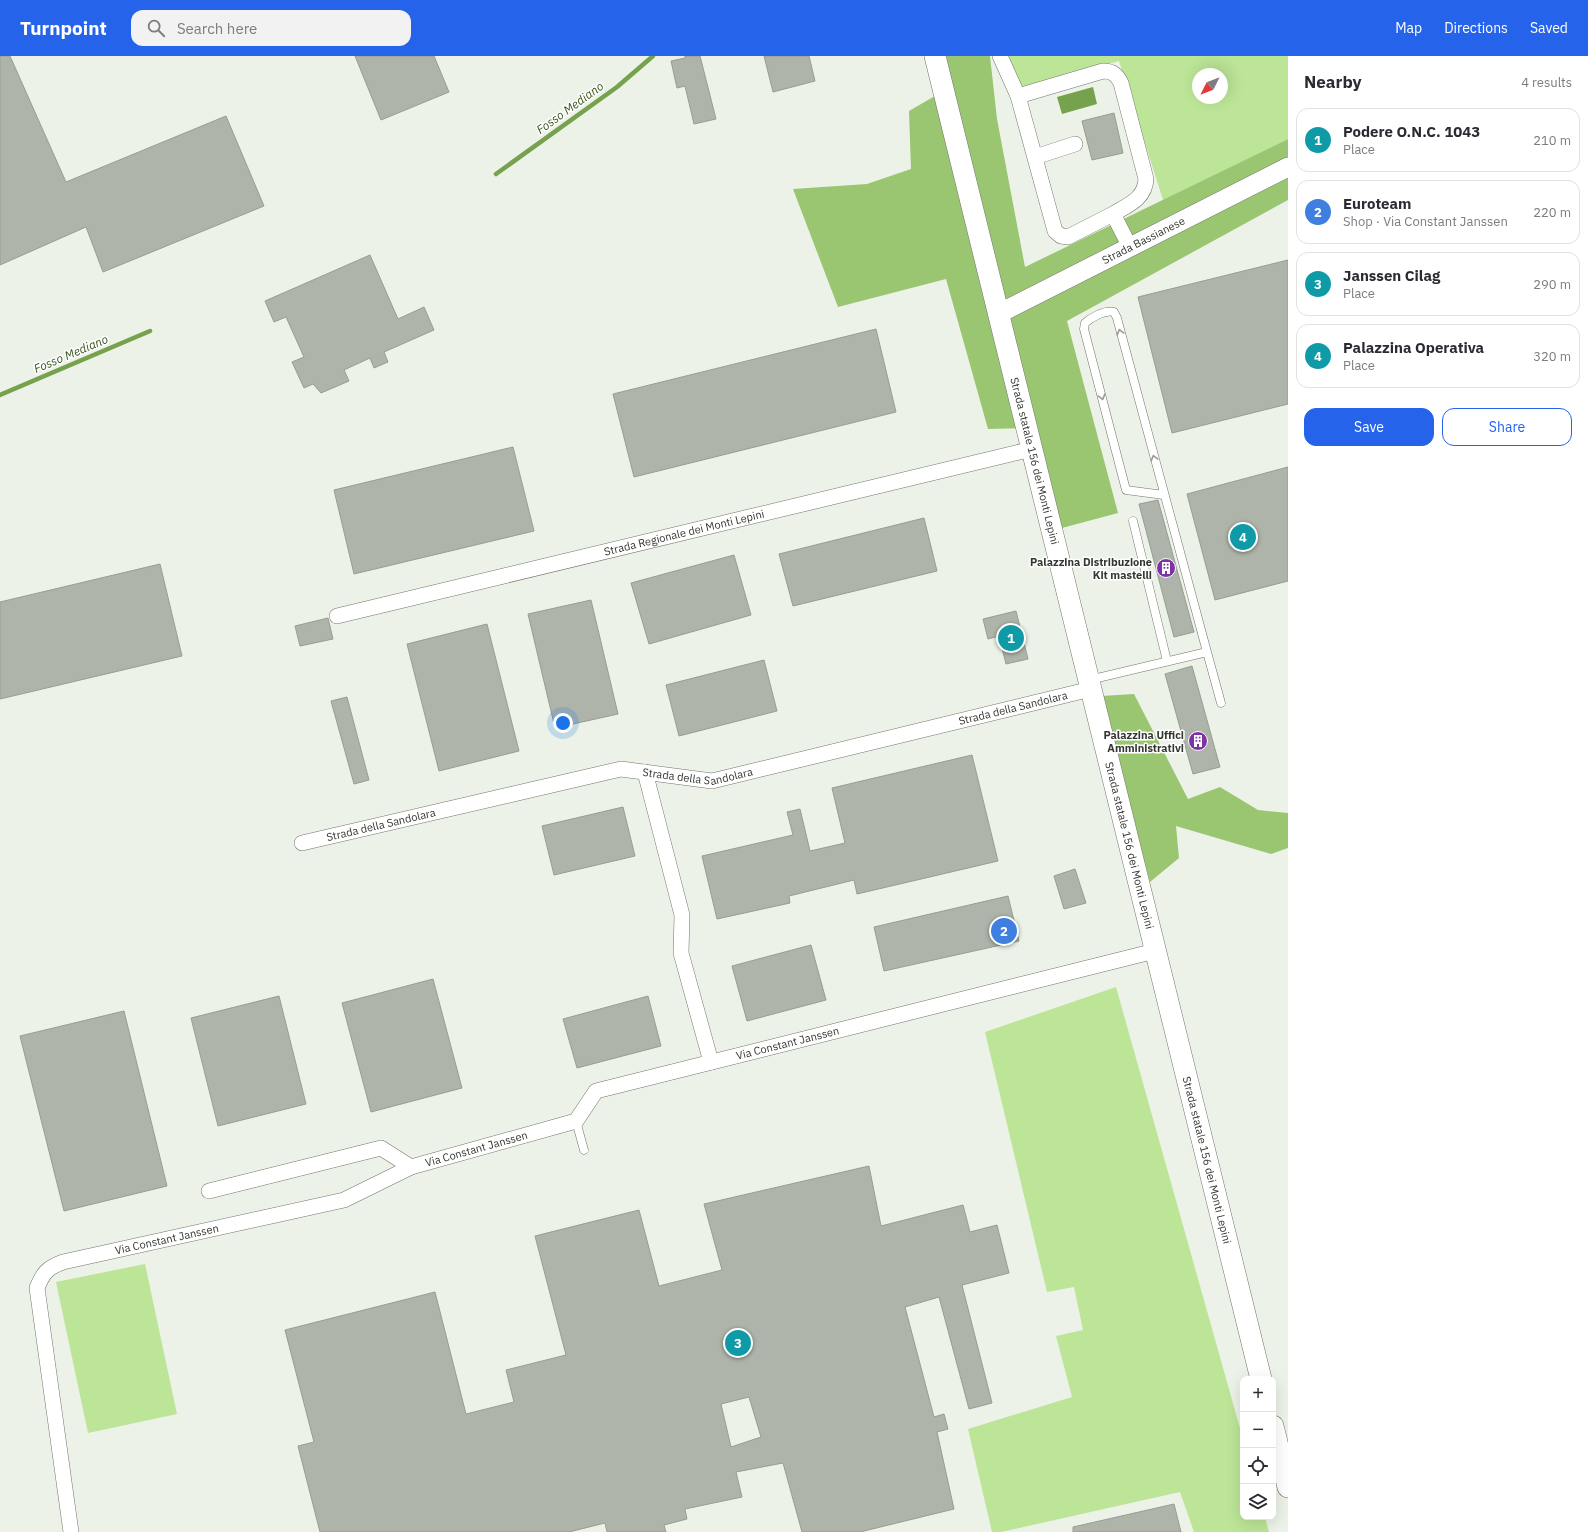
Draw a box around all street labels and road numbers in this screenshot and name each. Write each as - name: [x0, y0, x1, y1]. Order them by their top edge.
- street label: Strada Bassianese: [1100, 213, 1187, 267]
- street label: Strada statale 156 dei Monti Lepini: [1007, 376, 1062, 546]
- street label: Strada Regionale dei Monti Lepini: [603, 507, 766, 559]
- street label: Strada della Sandolara: [957, 688, 1069, 728]
- street label: Strada statale 156 dei Monti Lepini: [1102, 760, 1157, 931]
- street label: Strada della Sandolara: [642, 764, 754, 788]
- street label: Strada della Sandolara: [325, 805, 437, 844]
- street label: Via Constant Janssen: [735, 1023, 841, 1063]
- street label: Strada statale 156 dei Monti Lepini: [1180, 1075, 1234, 1245]
- street label: Via Constant Janssen: [424, 1128, 529, 1170]
- street label: Via Constant Janssen: [114, 1221, 220, 1257]

